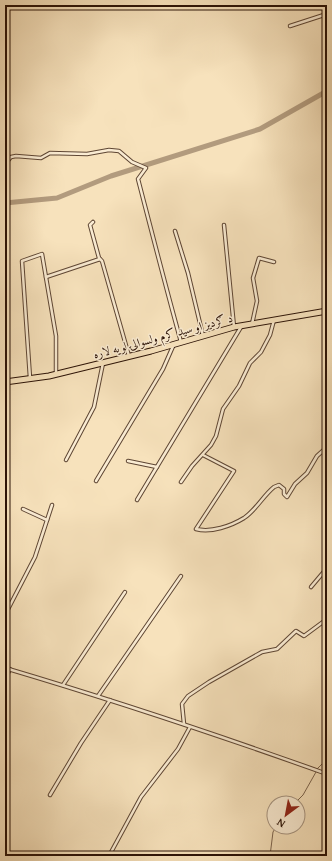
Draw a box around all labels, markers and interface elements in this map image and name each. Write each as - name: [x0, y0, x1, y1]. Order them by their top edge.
- street label: د ګردیز او سید کرم ولسوالۍ لویه لاره: [91, 309, 235, 365]
- north arrow: [266, 795, 306, 835]
- text: N: [273, 814, 288, 832]

